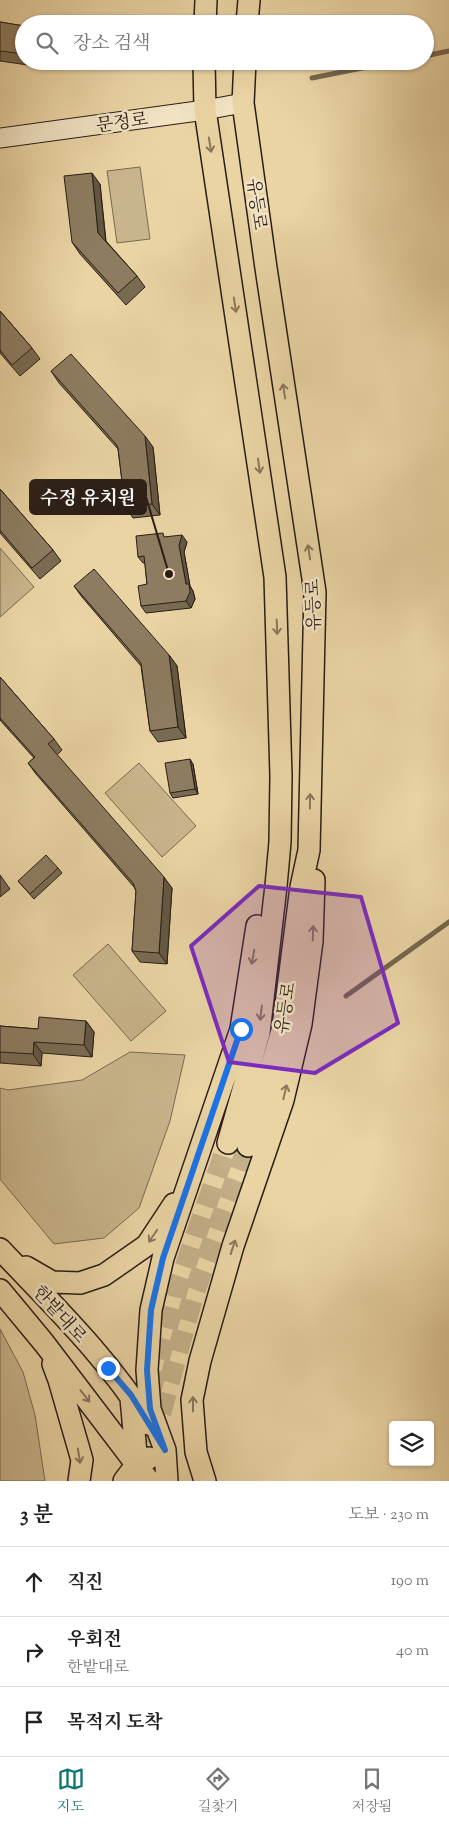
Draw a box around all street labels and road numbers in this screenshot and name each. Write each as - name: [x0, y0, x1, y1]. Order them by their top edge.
- street label: 문정로: [95, 107, 150, 140]
- street label: 유등로: [239, 177, 272, 232]
- street label: 유등로: [301, 578, 329, 631]
- street label: 유등로: [270, 981, 304, 1036]
- street label: 한밭대로: [26, 1281, 91, 1350]

